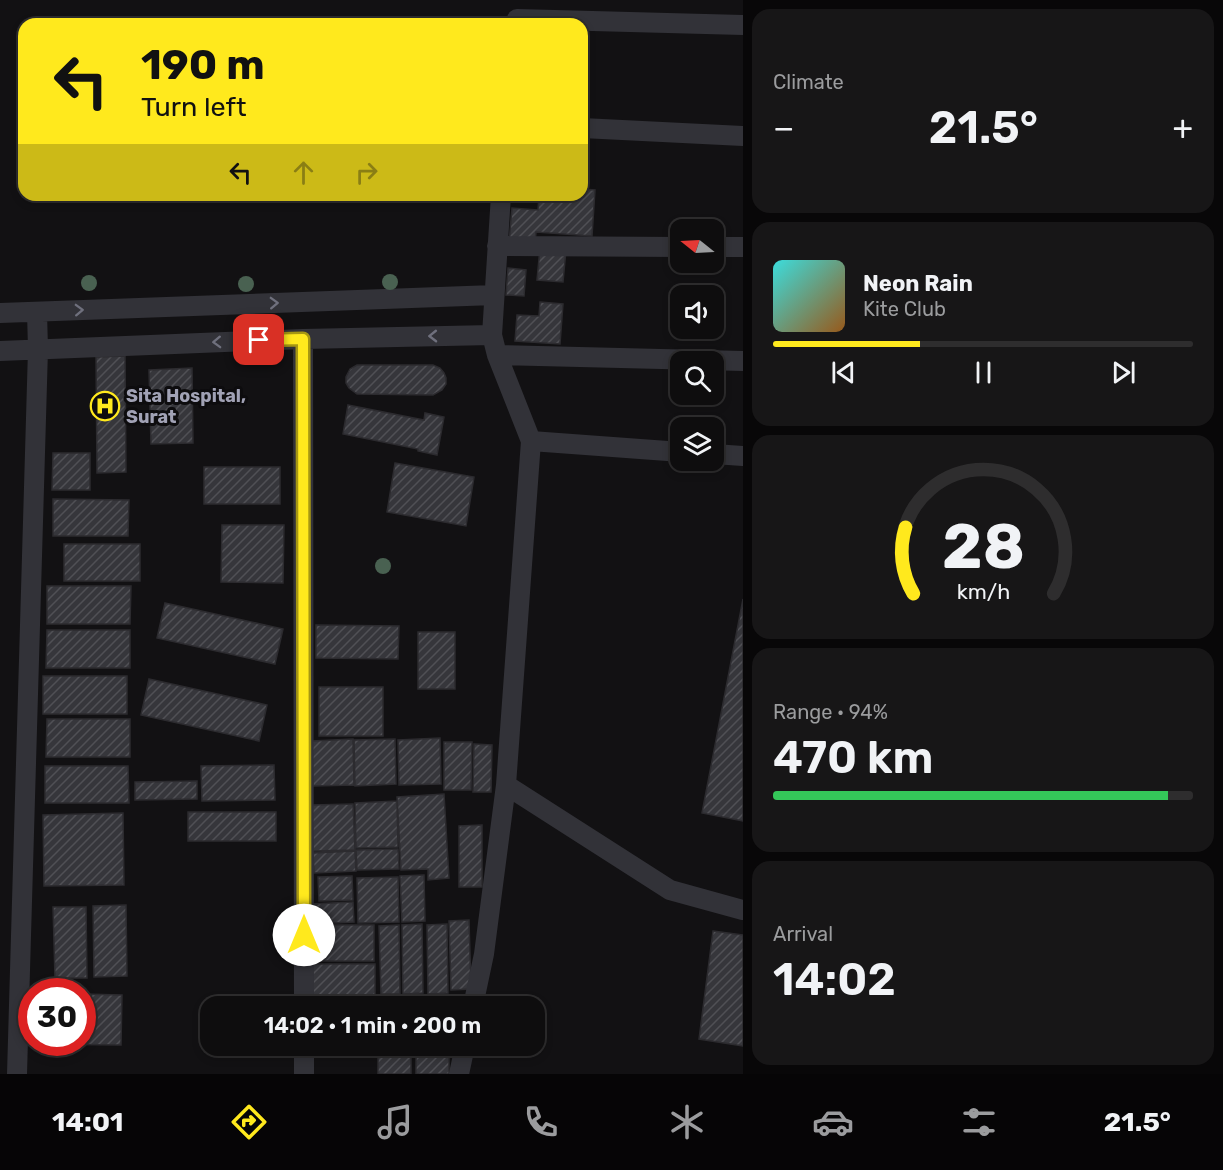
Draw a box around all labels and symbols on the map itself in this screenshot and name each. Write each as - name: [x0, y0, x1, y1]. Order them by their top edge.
- north arrow: [670, 219, 724, 273]
- one-way arrow: [270, 297, 279, 309]
- one-way arrow: [75, 304, 84, 316]
- pin: [233, 314, 284, 365]
- one-way arrow: [429, 330, 438, 343]
- one-way arrow: [213, 336, 222, 348]
- place label: Sita Hospital, Surat: [126, 385, 246, 428]
- hospital icon: Sita Hospital, Surat: [89, 390, 121, 422]
- position arrow: [272, 903, 336, 967]
- speed limit sign: 30: [18, 978, 96, 1056]

